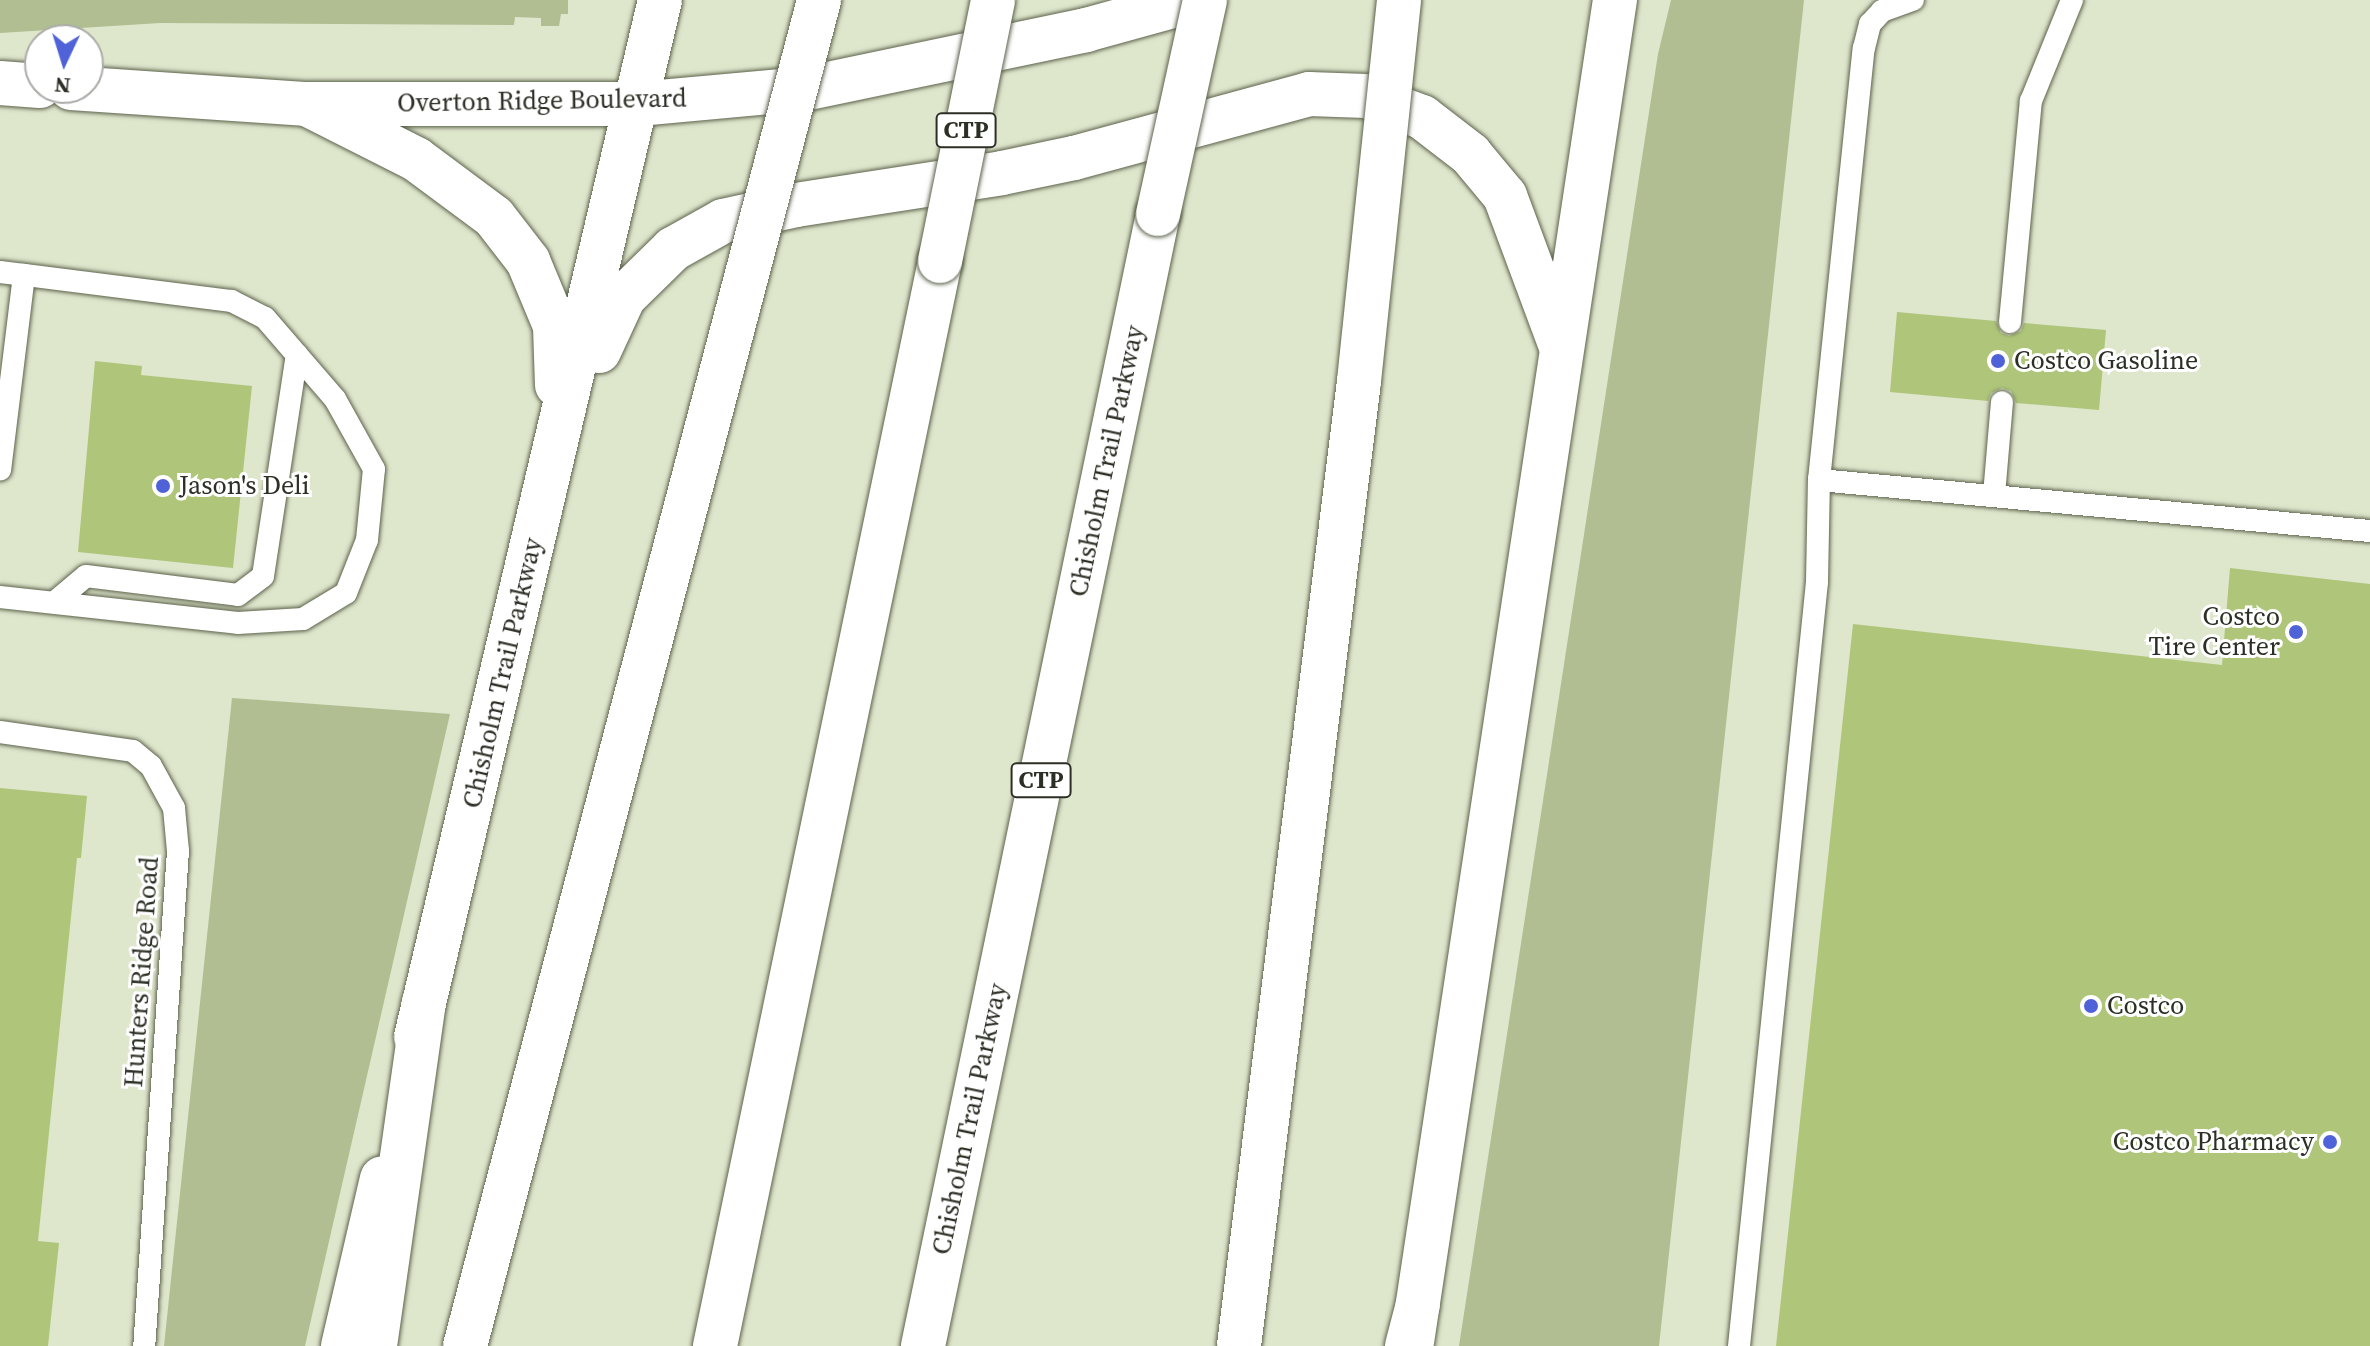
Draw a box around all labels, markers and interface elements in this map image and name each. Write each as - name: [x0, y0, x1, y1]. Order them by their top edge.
- north arrow: [24, 24, 104, 104]
- text: N: [53, 70, 72, 101]
- street label: Overton Ridge Boulevard: [397, 83, 687, 119]
- road number: CTP: [934, 110, 998, 150]
- street label: Chisholm Trail Parkway: [1063, 322, 1151, 600]
- place label: Costco Gasoline: [2014, 345, 2198, 377]
- marker: Costco Gasoline: [1989, 352, 2007, 370]
- place label: Jason's Deli: [179, 470, 310, 502]
- marker: Jason's Deli: [154, 477, 172, 495]
- street label: Chisholm Trail Parkway: [457, 534, 549, 812]
- place label: Costco Tire Center: [2148, 601, 2280, 662]
- marker: Costco Tire Center: [2287, 623, 2305, 641]
- road number: CTP: [1009, 760, 1073, 800]
- street label: Hunters Ridge Road: [118, 856, 166, 1088]
- street label: Chisholm Trail Parkway: [926, 980, 1014, 1258]
- place label: Costco: [2107, 990, 2184, 1022]
- marker: Costco: [2082, 997, 2100, 1015]
- place label: Costco Pharmacy: [2113, 1126, 2314, 1158]
- marker: Costco Pharmacy: [2321, 1133, 2339, 1151]

